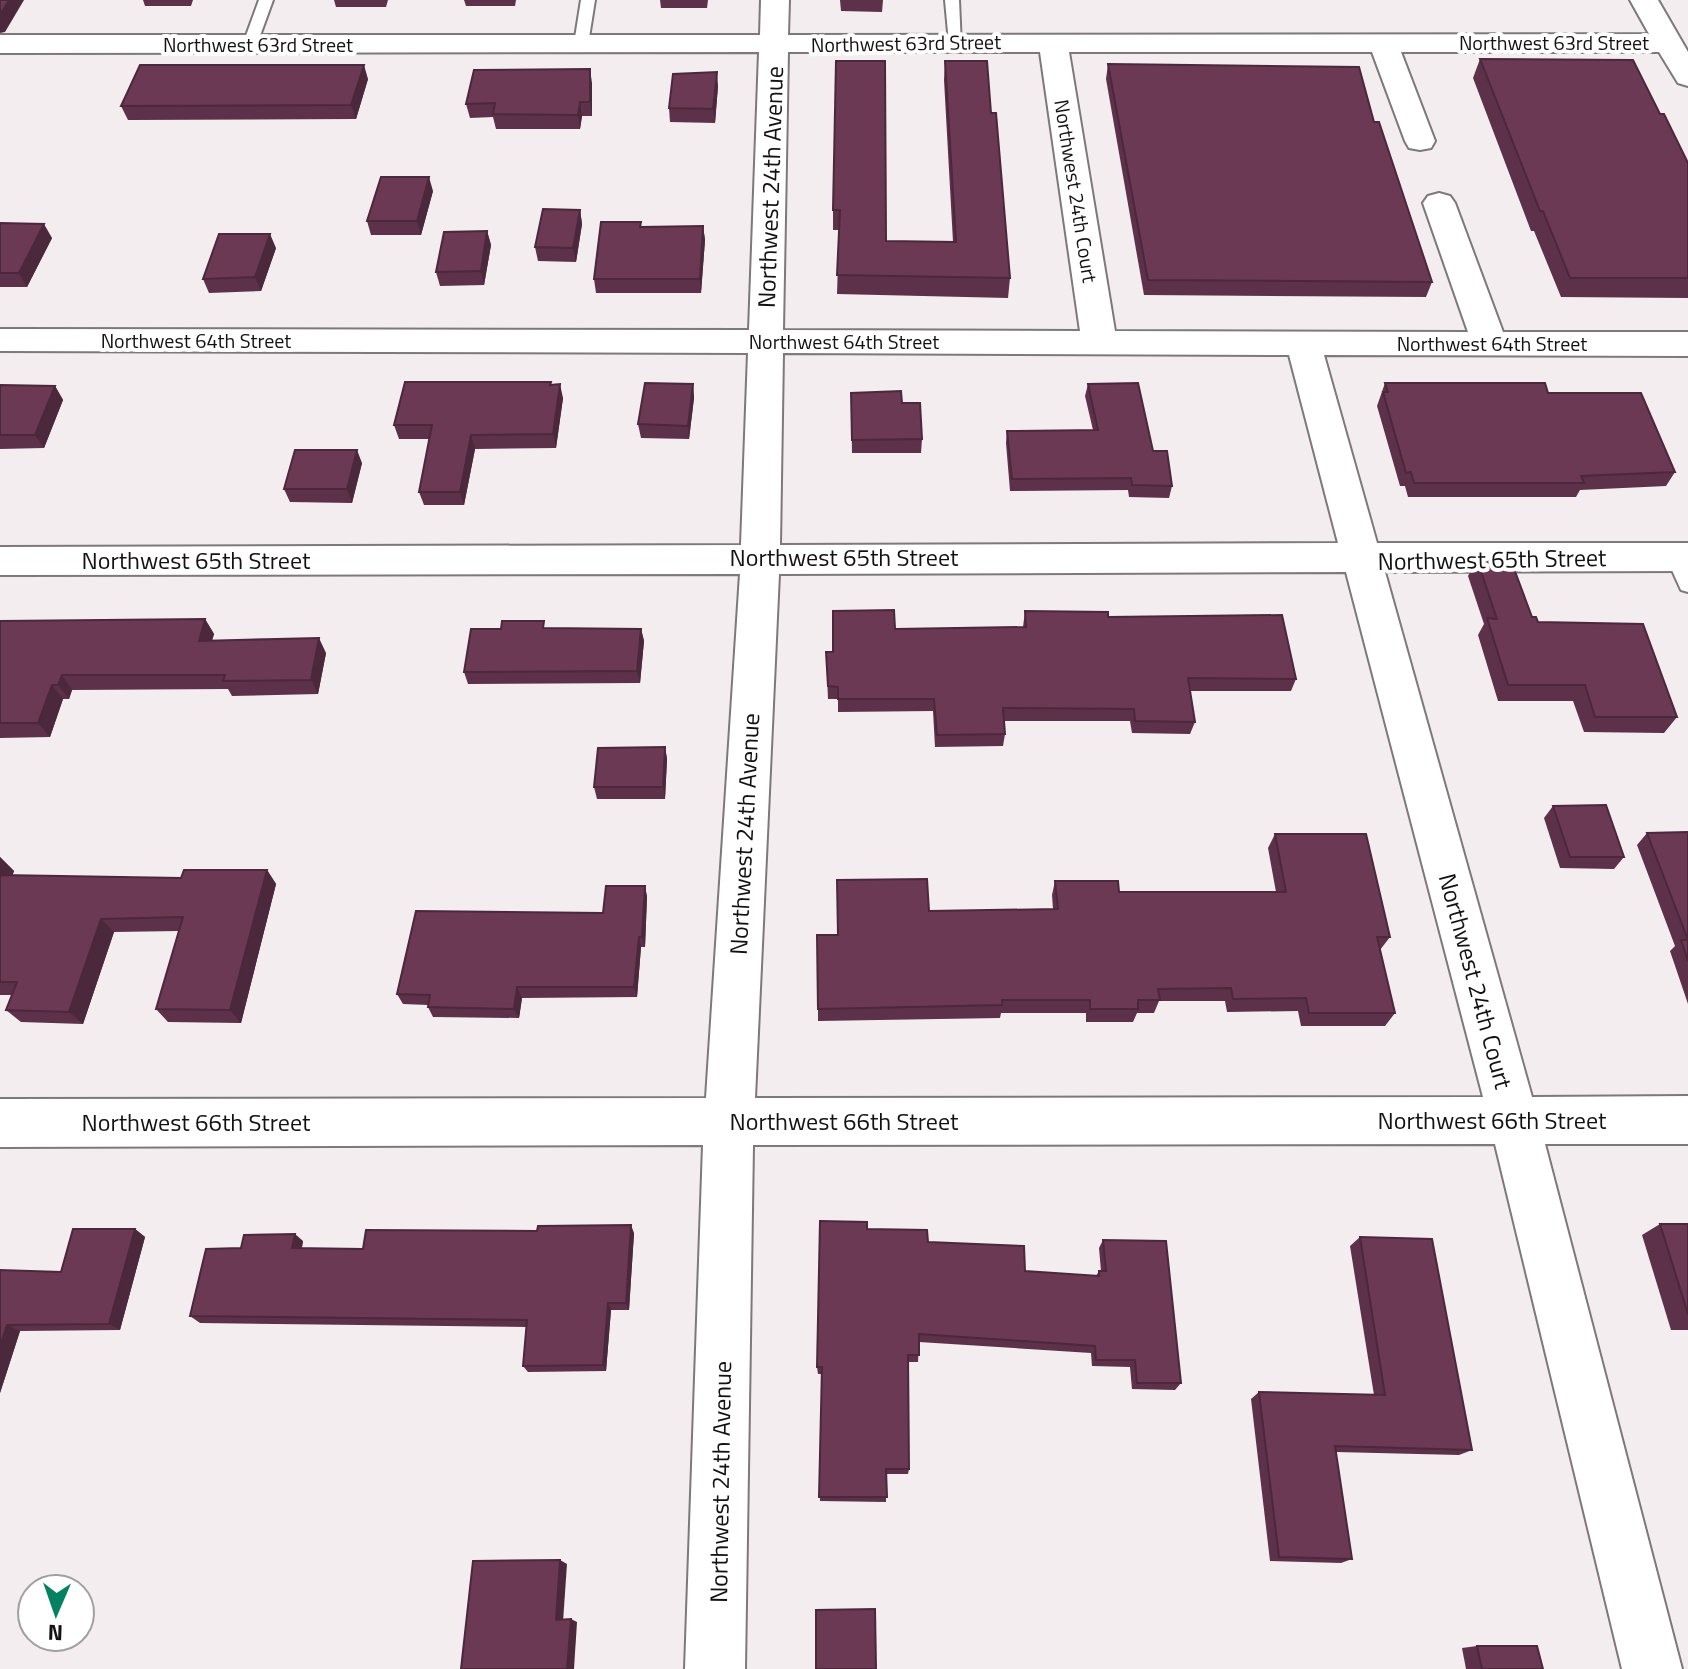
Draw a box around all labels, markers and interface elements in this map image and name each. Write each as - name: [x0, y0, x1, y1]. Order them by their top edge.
- street label: Northwest 63rd Street: [811, 26, 1001, 60]
- street label: Northwest 63rd Street: [1459, 27, 1649, 58]
- street label: Northwest 63rd Street: [163, 29, 353, 60]
- street label: Northwest 24th Avenue: [748, 65, 792, 309]
- street label: Northwest 24th Court: [1046, 97, 1106, 285]
- street label: Northwest 64th Street: [101, 325, 291, 356]
- street label: Northwest 64th Street: [749, 326, 939, 357]
- street label: Northwest 64th Street: [1397, 328, 1587, 359]
- street label: Northwest 65th Street: [730, 539, 959, 575]
- street label: Northwest 65th Street: [1377, 539, 1607, 579]
- street label: Northwest 65th Street: [82, 542, 311, 578]
- street label: Northwest 24th Avenue: [720, 712, 768, 956]
- street label: Northwest 24th Court: [1430, 869, 1522, 1093]
- street label: Northwest 66th Street: [1378, 1102, 1607, 1138]
- street label: Northwest 66th Street: [730, 1103, 959, 1139]
- street label: Northwest 66th Street: [82, 1104, 311, 1140]
- street label: Northwest 24th Avenue: [700, 1361, 740, 1603]
- north arrow: [16, 1573, 96, 1653]
- text: N: [47, 1616, 64, 1650]

